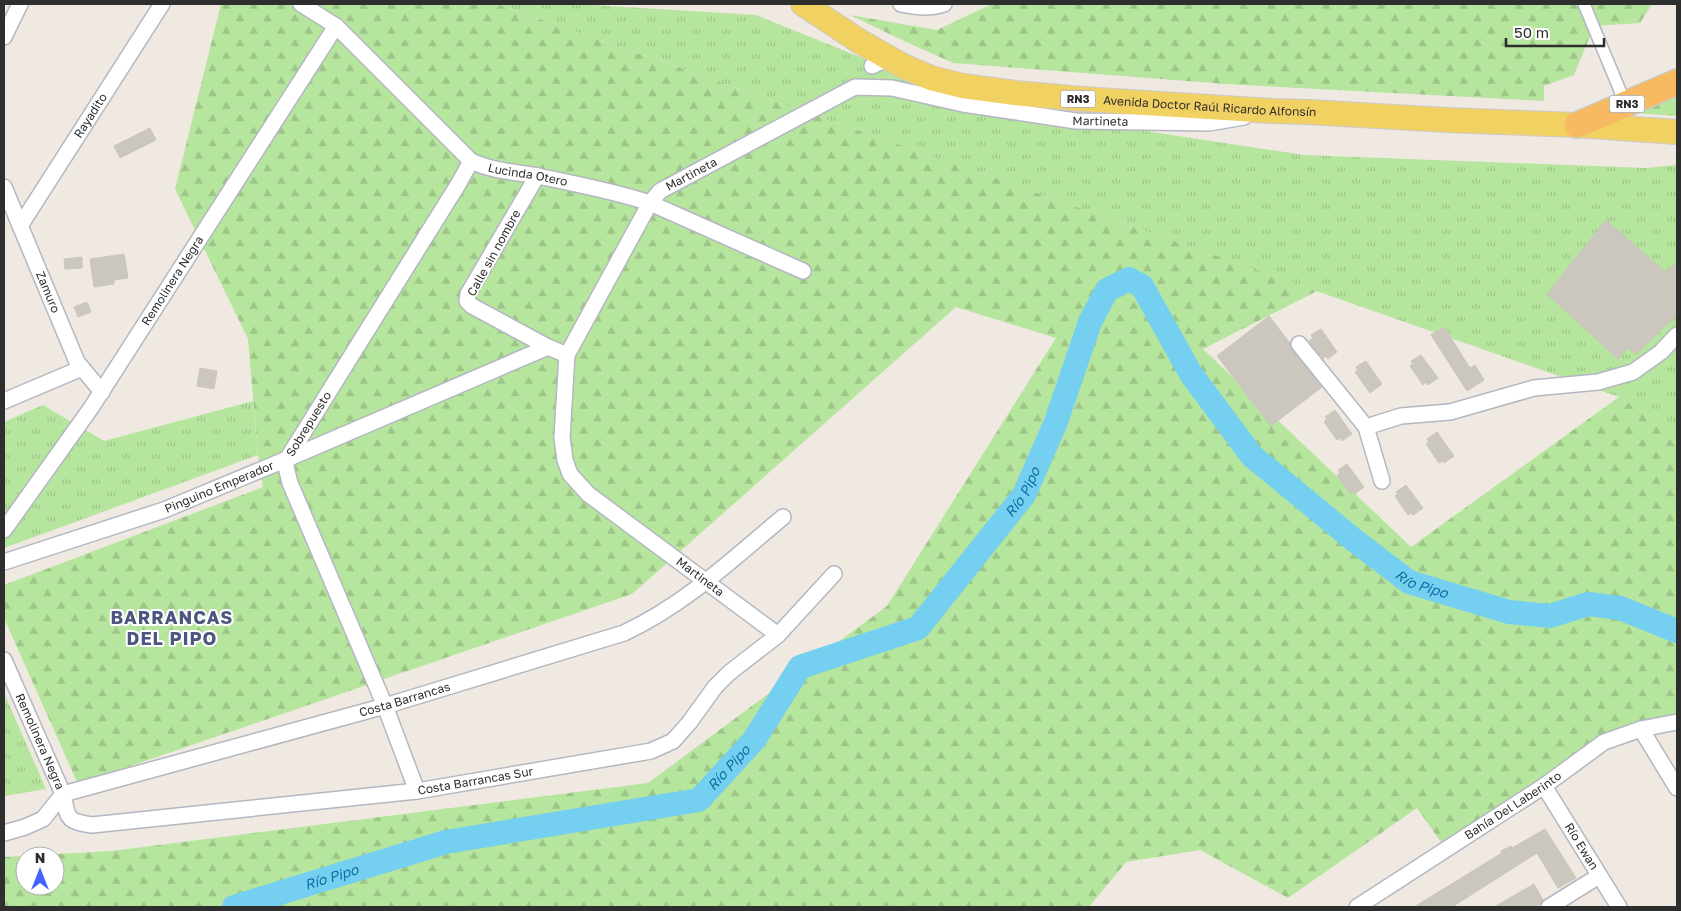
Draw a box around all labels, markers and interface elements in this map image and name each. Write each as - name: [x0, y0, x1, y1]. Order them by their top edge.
- scale bar: [1506, 15, 1604, 47]
- text: 50 m: [1514, 23, 1549, 41]
- street label: Rayadito: [70, 90, 110, 141]
- road number: RN3: [1060, 90, 1096, 108]
- street label: Avenida Doctor Raúl Ricardo Alfonsín: [1103, 92, 1317, 119]
- road number: RN3: [1610, 96, 1644, 112]
- street label: Martineta: [1072, 113, 1129, 129]
- street label: Martineta: [663, 154, 719, 194]
- street label: Lucinda Otero: [487, 160, 569, 189]
- street label: Calle sin nombre: [464, 207, 524, 299]
- street label: Remolinera Negra: [138, 233, 206, 328]
- street label: Zamuro: [33, 269, 64, 315]
- street label: Sobrepuesto: [282, 388, 334, 459]
- street label: Pinguino Emperador: [162, 457, 276, 516]
- water label: Río Pipo: [1001, 463, 1044, 520]
- street label: Martineta: [673, 554, 727, 599]
- water label: Río Pipo: [1392, 566, 1452, 602]
- district label: BARRANCAS DEL PIPO: [111, 606, 233, 649]
- street label: Costa Barrancas: [357, 679, 452, 720]
- street label: Remolinera Negra: [13, 691, 68, 792]
- water label: Río Pipo: [703, 740, 754, 793]
- street label: Costa Barrancas Sur: [416, 763, 535, 798]
- street label: Bahía Del Laberinto: [1461, 768, 1564, 842]
- street label: Río Ewan: [1562, 820, 1602, 872]
- north arrow: [15, 846, 65, 896]
- text: N: [35, 849, 45, 866]
- water label: Río Pipo: [303, 860, 362, 893]

